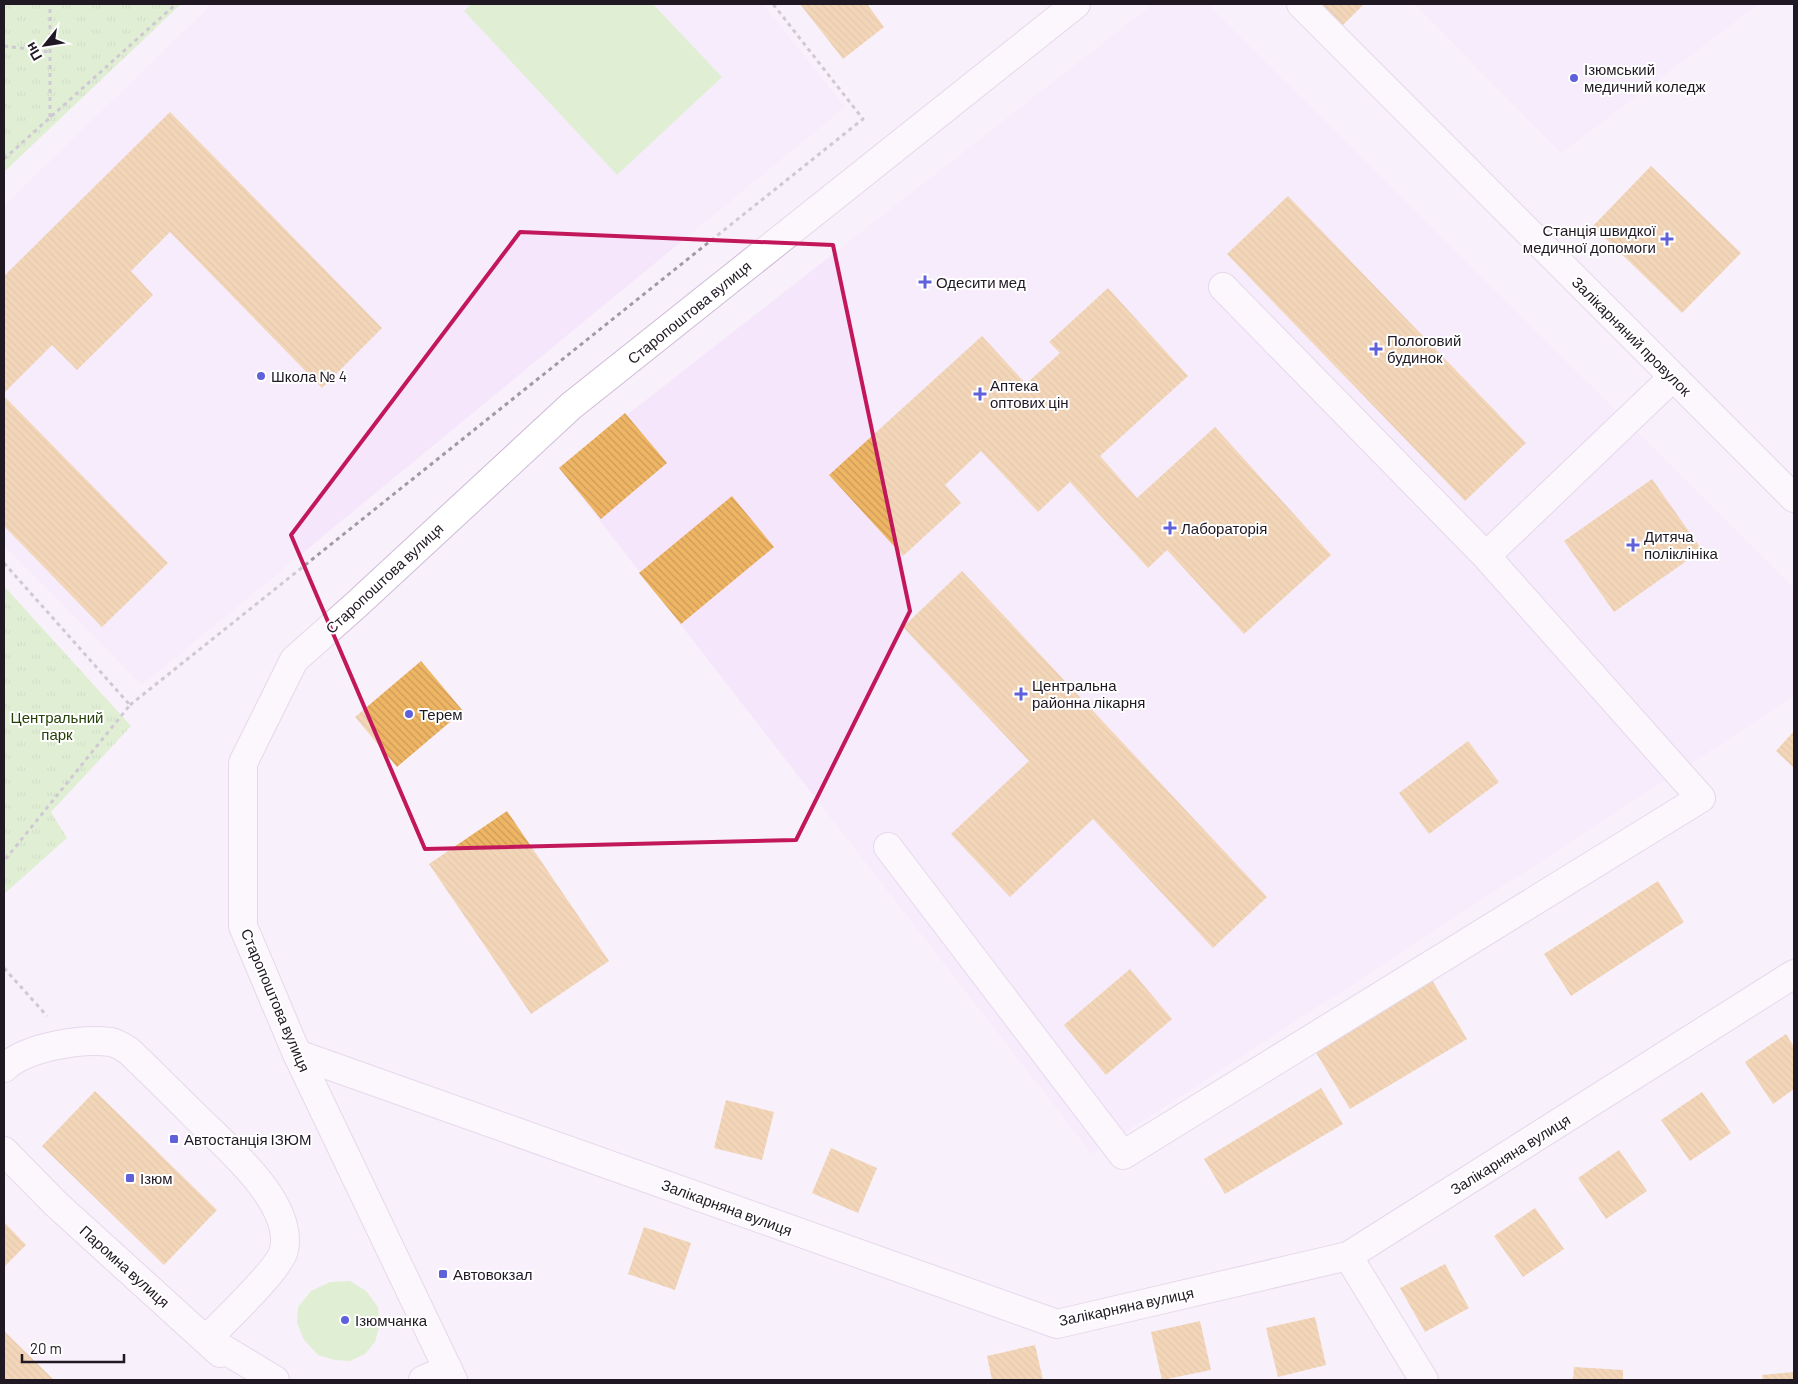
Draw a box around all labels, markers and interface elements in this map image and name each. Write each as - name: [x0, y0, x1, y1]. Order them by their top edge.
- north arrow: [20, 20, 70, 70]
- text: Пн: [21, 39, 45, 64]
- place label: Ізюмський медичний коледж: [1584, 60, 1706, 95]
- marker: Ізюмський медичний коледж: [1568, 72, 1580, 84]
- place label: Станція швидкої медичної допомоги: [1523, 221, 1657, 256]
- marker: Станція швидкої медичної допомоги: [1660, 232, 1674, 246]
- street label: Старопоштова вулиця: [624, 257, 754, 367]
- place label: Одесити мед: [936, 273, 1026, 291]
- street label: Залікарняний провулок: [1569, 273, 1696, 400]
- marker: Одесити мед: [918, 275, 932, 289]
- place label: Пологовий будинок: [1387, 331, 1461, 366]
- marker: Пологовий будинок: [1369, 342, 1383, 356]
- place label: Школа № 4: [271, 367, 347, 385]
- marker: Школа № 4: [255, 370, 267, 382]
- place label: Аптека оптових цін: [990, 376, 1069, 411]
- marker: Аптека оптових цін: [974, 388, 986, 400]
- street label: Старопоштова вулиця: [322, 519, 446, 637]
- place label: Лабораторія: [1181, 519, 1267, 537]
- marker: Лабораторія: [1163, 521, 1177, 535]
- place label: Дитяча поліклініка: [1644, 527, 1719, 562]
- marker: Дитяча поліклініка: [1626, 538, 1640, 552]
- place label: Центральна районна лікарня: [1032, 676, 1145, 711]
- marker: Центральна районна лікарня: [1014, 687, 1028, 701]
- place label: Терем: [419, 705, 463, 723]
- park label: Центральний парк: [11, 708, 103, 743]
- marker: Терем: [403, 708, 415, 720]
- street label: Старопоштова вулиця: [238, 926, 314, 1074]
- street label: Залікарняна вулиця: [1447, 1110, 1573, 1198]
- place label: Автостанція ІЗЮМ: [184, 1130, 311, 1148]
- marker: Автостанція ІЗЮМ: [168, 1133, 180, 1145]
- place label: Ізюм: [140, 1169, 172, 1187]
- marker: Ізюм: [124, 1172, 136, 1184]
- street label: Залікарняна вулиця: [659, 1175, 795, 1239]
- street label: Паромна вулиця: [76, 1221, 174, 1311]
- place label: Автовокзал: [453, 1265, 533, 1283]
- marker: Автовокзал: [437, 1268, 449, 1280]
- street label: Залікарняна вулиця: [1057, 1283, 1195, 1329]
- place label: Ізюмчанка: [355, 1311, 428, 1329]
- marker: Ізюмчанка: [339, 1314, 351, 1326]
- scale bar: [22, 1332, 125, 1364]
- text: 20 m: [30, 1339, 62, 1357]

